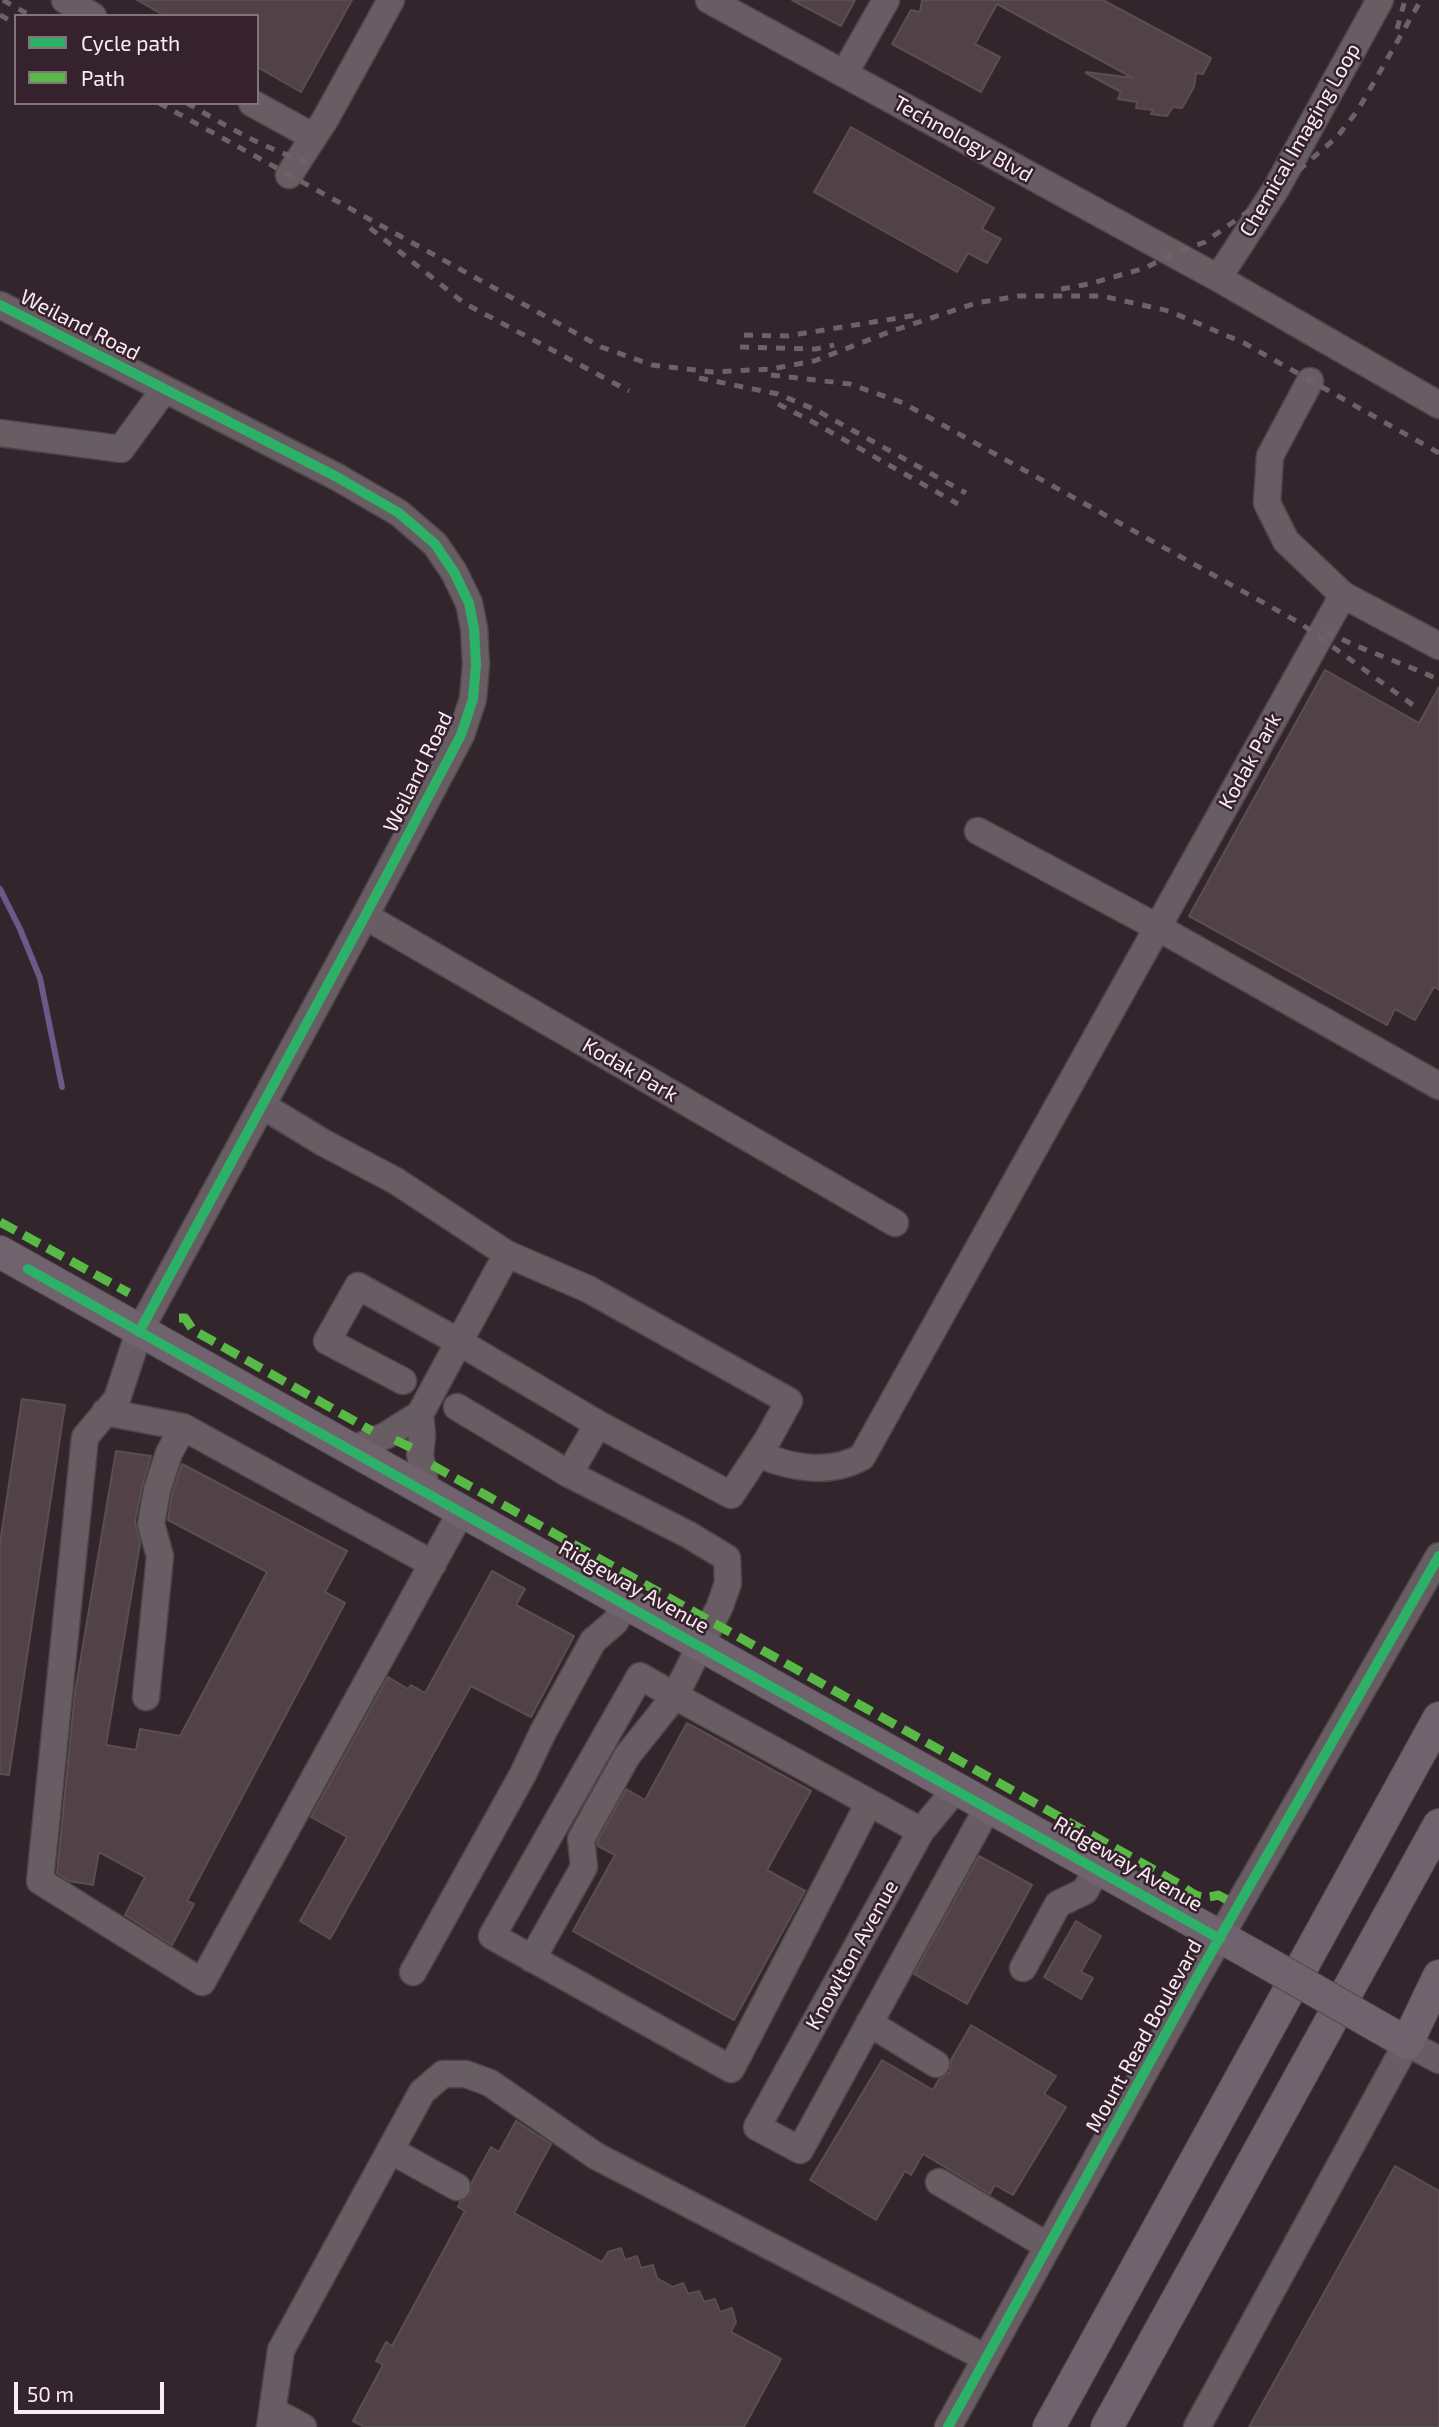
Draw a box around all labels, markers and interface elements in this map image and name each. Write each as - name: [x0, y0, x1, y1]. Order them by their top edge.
- legend: [14, 14, 259, 105]
- text: Cycle path: [81, 30, 180, 55]
- street label: Chemical Imaging Loop: [1234, 39, 1366, 241]
- text: Path: [81, 65, 125, 90]
- street label: Technology Blvd: [889, 90, 1037, 188]
- street label: Weiland Road: [16, 284, 144, 366]
- street label: Weiland Road: [378, 708, 458, 836]
- street label: Kodak Park: [1213, 709, 1287, 813]
- street label: Kodak Park: [578, 1033, 682, 1107]
- street label: Ridgeway Avenue: [554, 1535, 714, 1639]
- street label: Ridgeway Avenue: [1049, 1811, 1207, 1917]
- street label: Knowlton Avenue: [800, 1876, 904, 2034]
- street label: Mount Read Boulevard: [1080, 1935, 1208, 2137]
- scale bar: [18, 2368, 168, 2412]
- text: 50 m: [27, 2381, 74, 2406]

